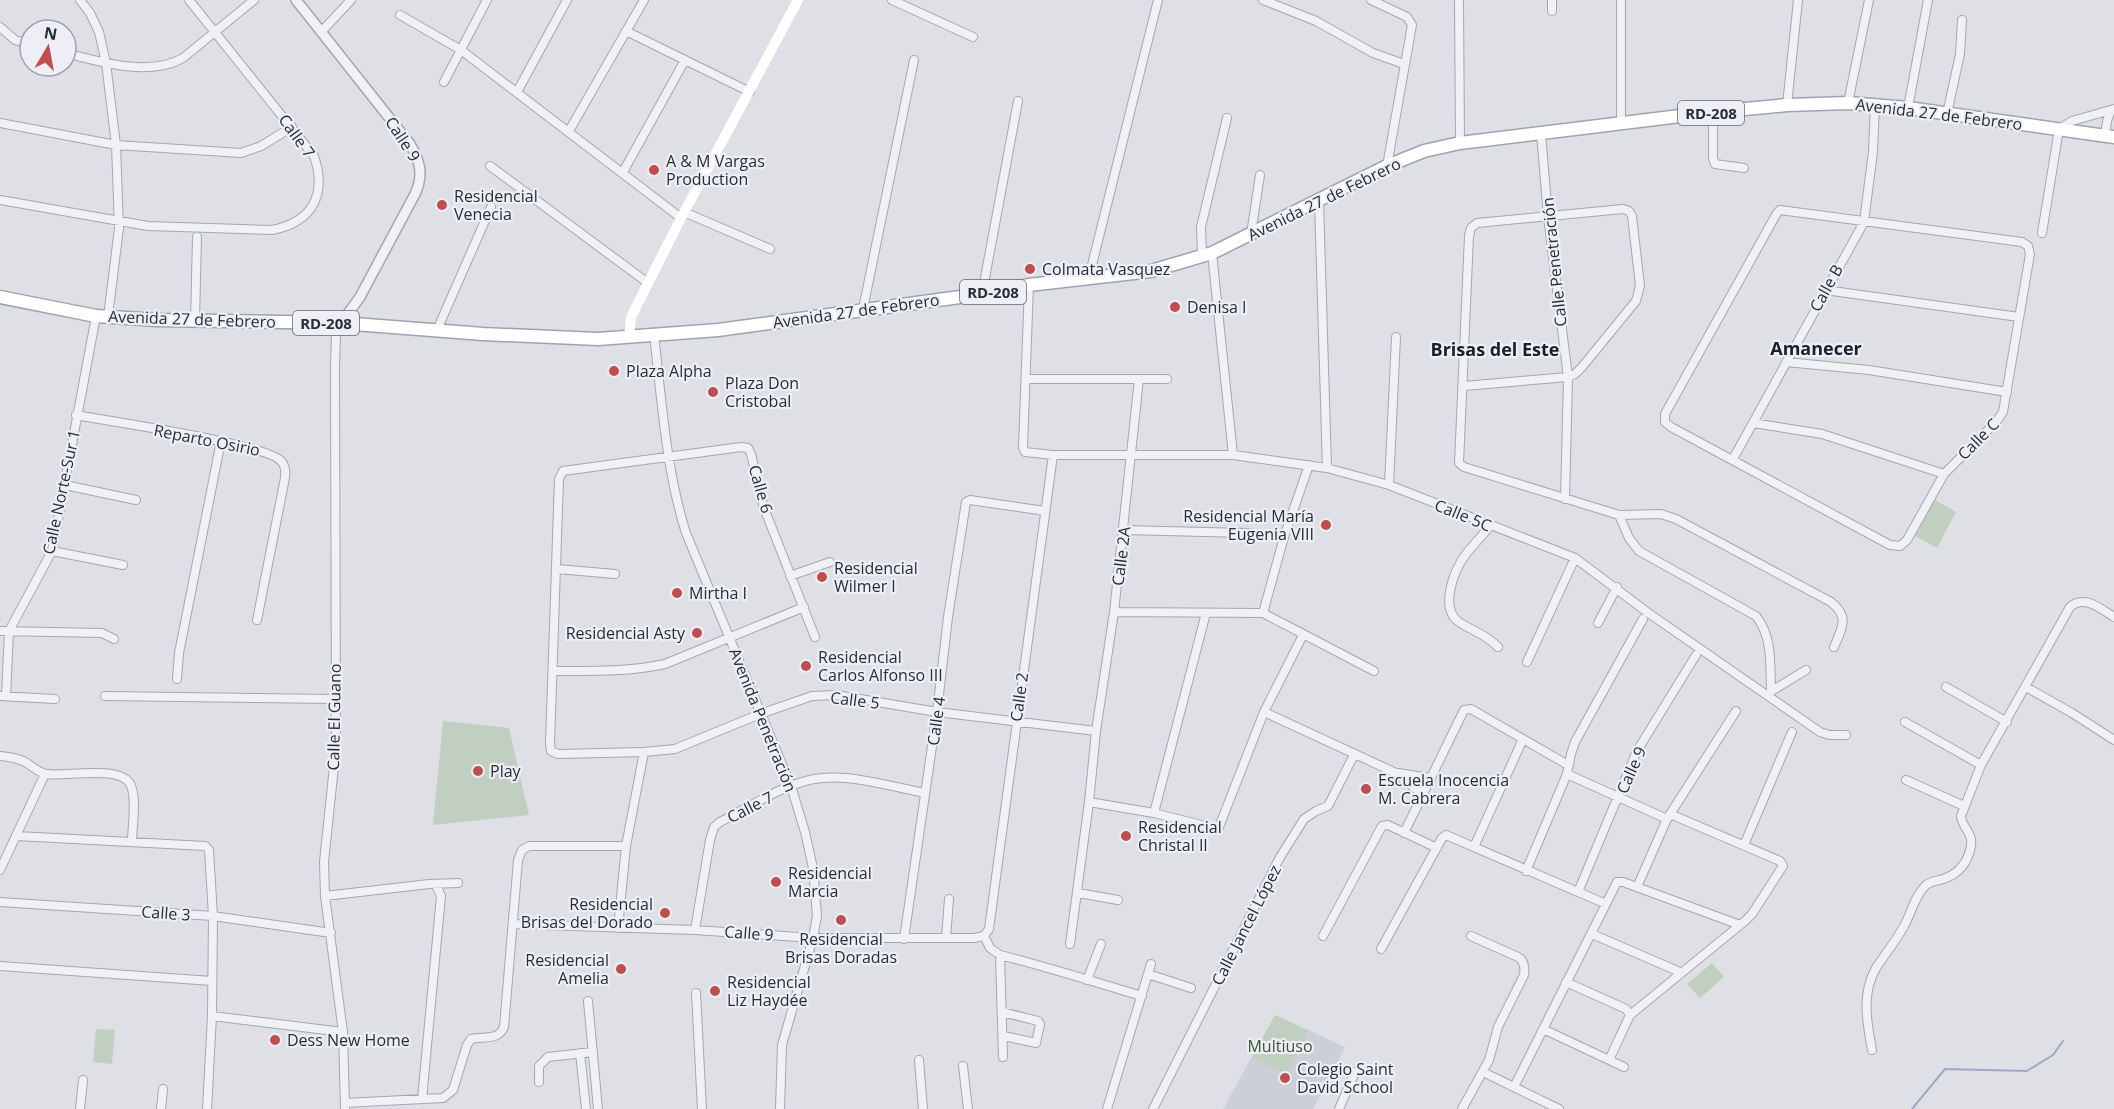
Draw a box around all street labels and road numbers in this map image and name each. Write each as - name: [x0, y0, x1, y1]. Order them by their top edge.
- street label: Avenida 27 de Febrero: [1854, 93, 2024, 135]
- road number: RD-208: [1678, 101, 1744, 125]
- street label: Calle 7: [274, 110, 320, 162]
- street label: Calle 9: [380, 112, 426, 166]
- street label: Avenida 27 de Febrero: [1244, 152, 1404, 246]
- street label: Calle Penetración: [1536, 196, 1572, 328]
- street label: Calle B: [1804, 261, 1848, 315]
- road number: RD-208: [960, 280, 1026, 304]
- street label: Avenida 27 de Febrero: [771, 288, 941, 334]
- street label: Avenida 27 de Febrero: [108, 305, 276, 333]
- road number: RD-208: [293, 311, 359, 335]
- street label: Calle C: [1952, 413, 2004, 465]
- street label: Reparto Osirio: [152, 419, 262, 461]
- street label: Calle Norte-Sur 1: [37, 428, 85, 556]
- street label: Calle 6: [744, 462, 778, 516]
- street label: Calle 5C: [1431, 494, 1495, 536]
- street label: Calle 2A: [1106, 524, 1136, 587]
- street label: Avenida Penetración: [724, 645, 802, 795]
- street label: Calle El Guano: [322, 663, 346, 771]
- street label: Calle 2: [1005, 671, 1033, 723]
- street label: Calle 5: [829, 686, 881, 714]
- street label: Calle 4: [922, 695, 950, 747]
- street label: Calle 9: [1611, 743, 1651, 797]
- street label: Calle 7: [723, 786, 777, 828]
- street label: Calle Jancel López: [1206, 861, 1286, 989]
- street label: Calle 3: [141, 900, 191, 926]
- street label: Calle 9: [724, 920, 774, 946]

